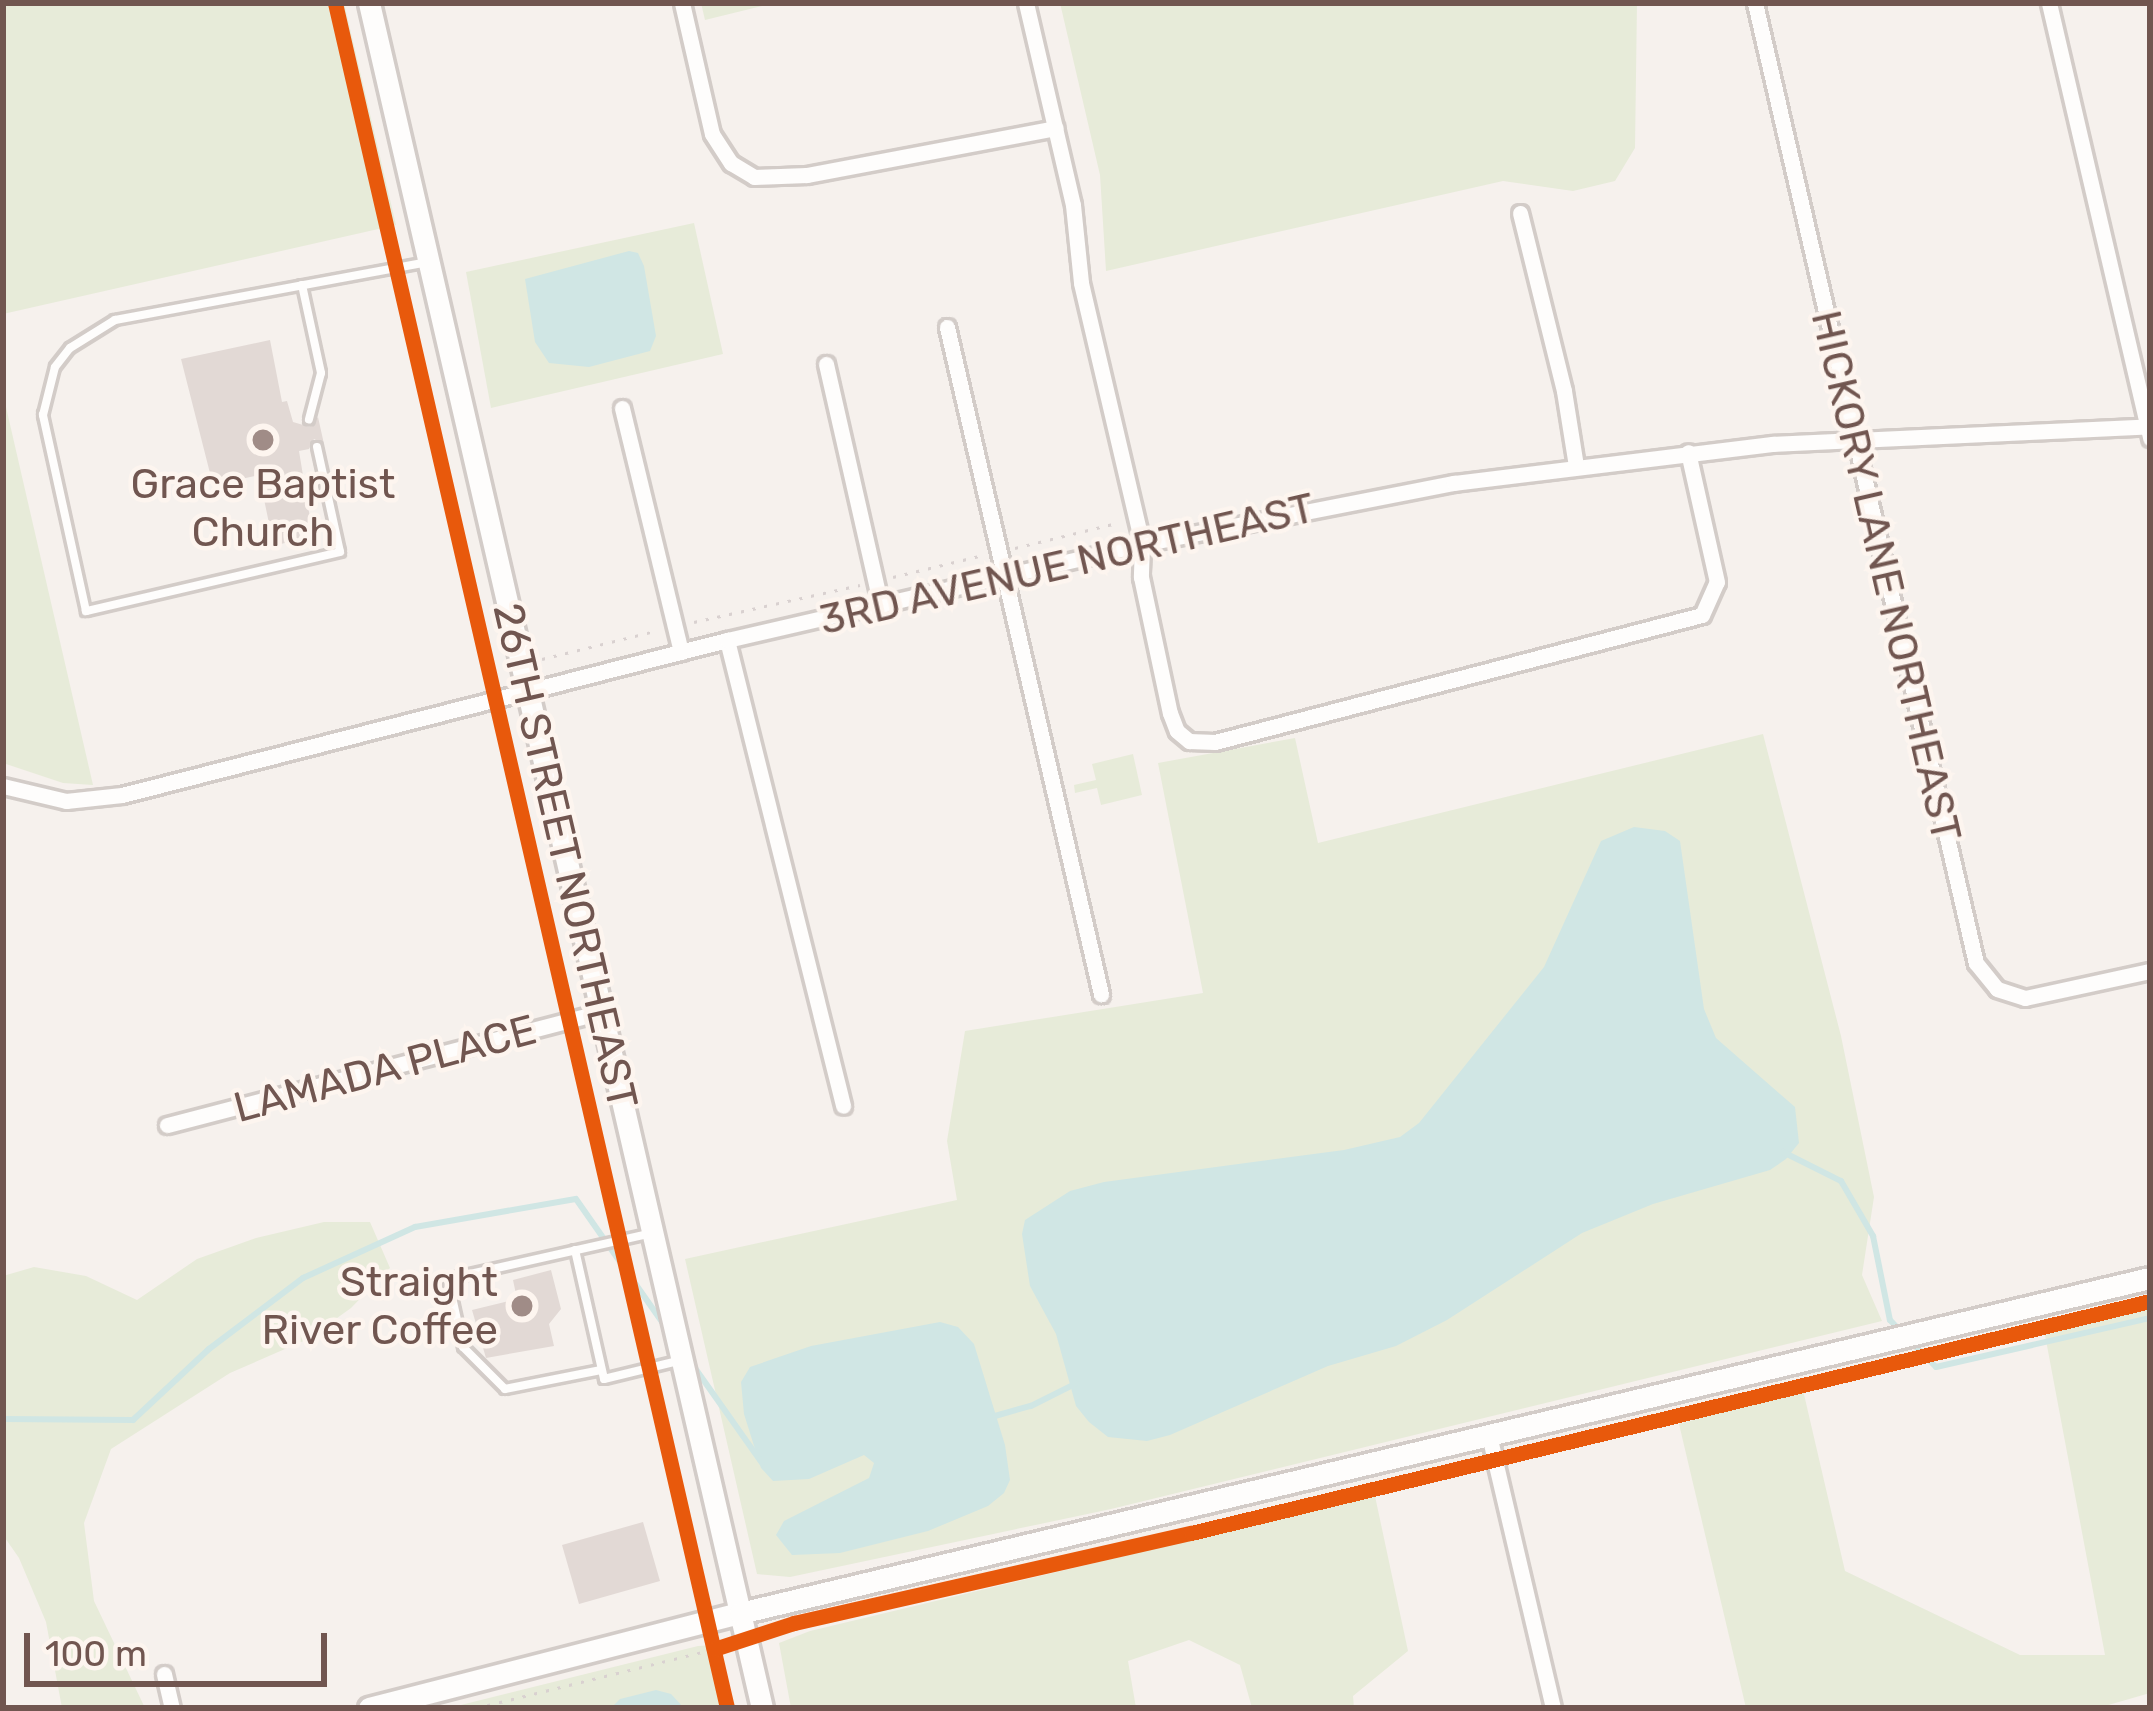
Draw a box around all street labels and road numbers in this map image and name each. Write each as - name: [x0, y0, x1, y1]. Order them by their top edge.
- street label: HICKORY LANE NORTHEAST: [1800, 305, 1972, 847]
- street label: 3RD AVENUE NORTHEAST: [814, 482, 1320, 646]
- street label: 26TH STREET NORTHEAST: [482, 598, 648, 1114]
- street label: LAMADA PLACE: [228, 1004, 542, 1134]

